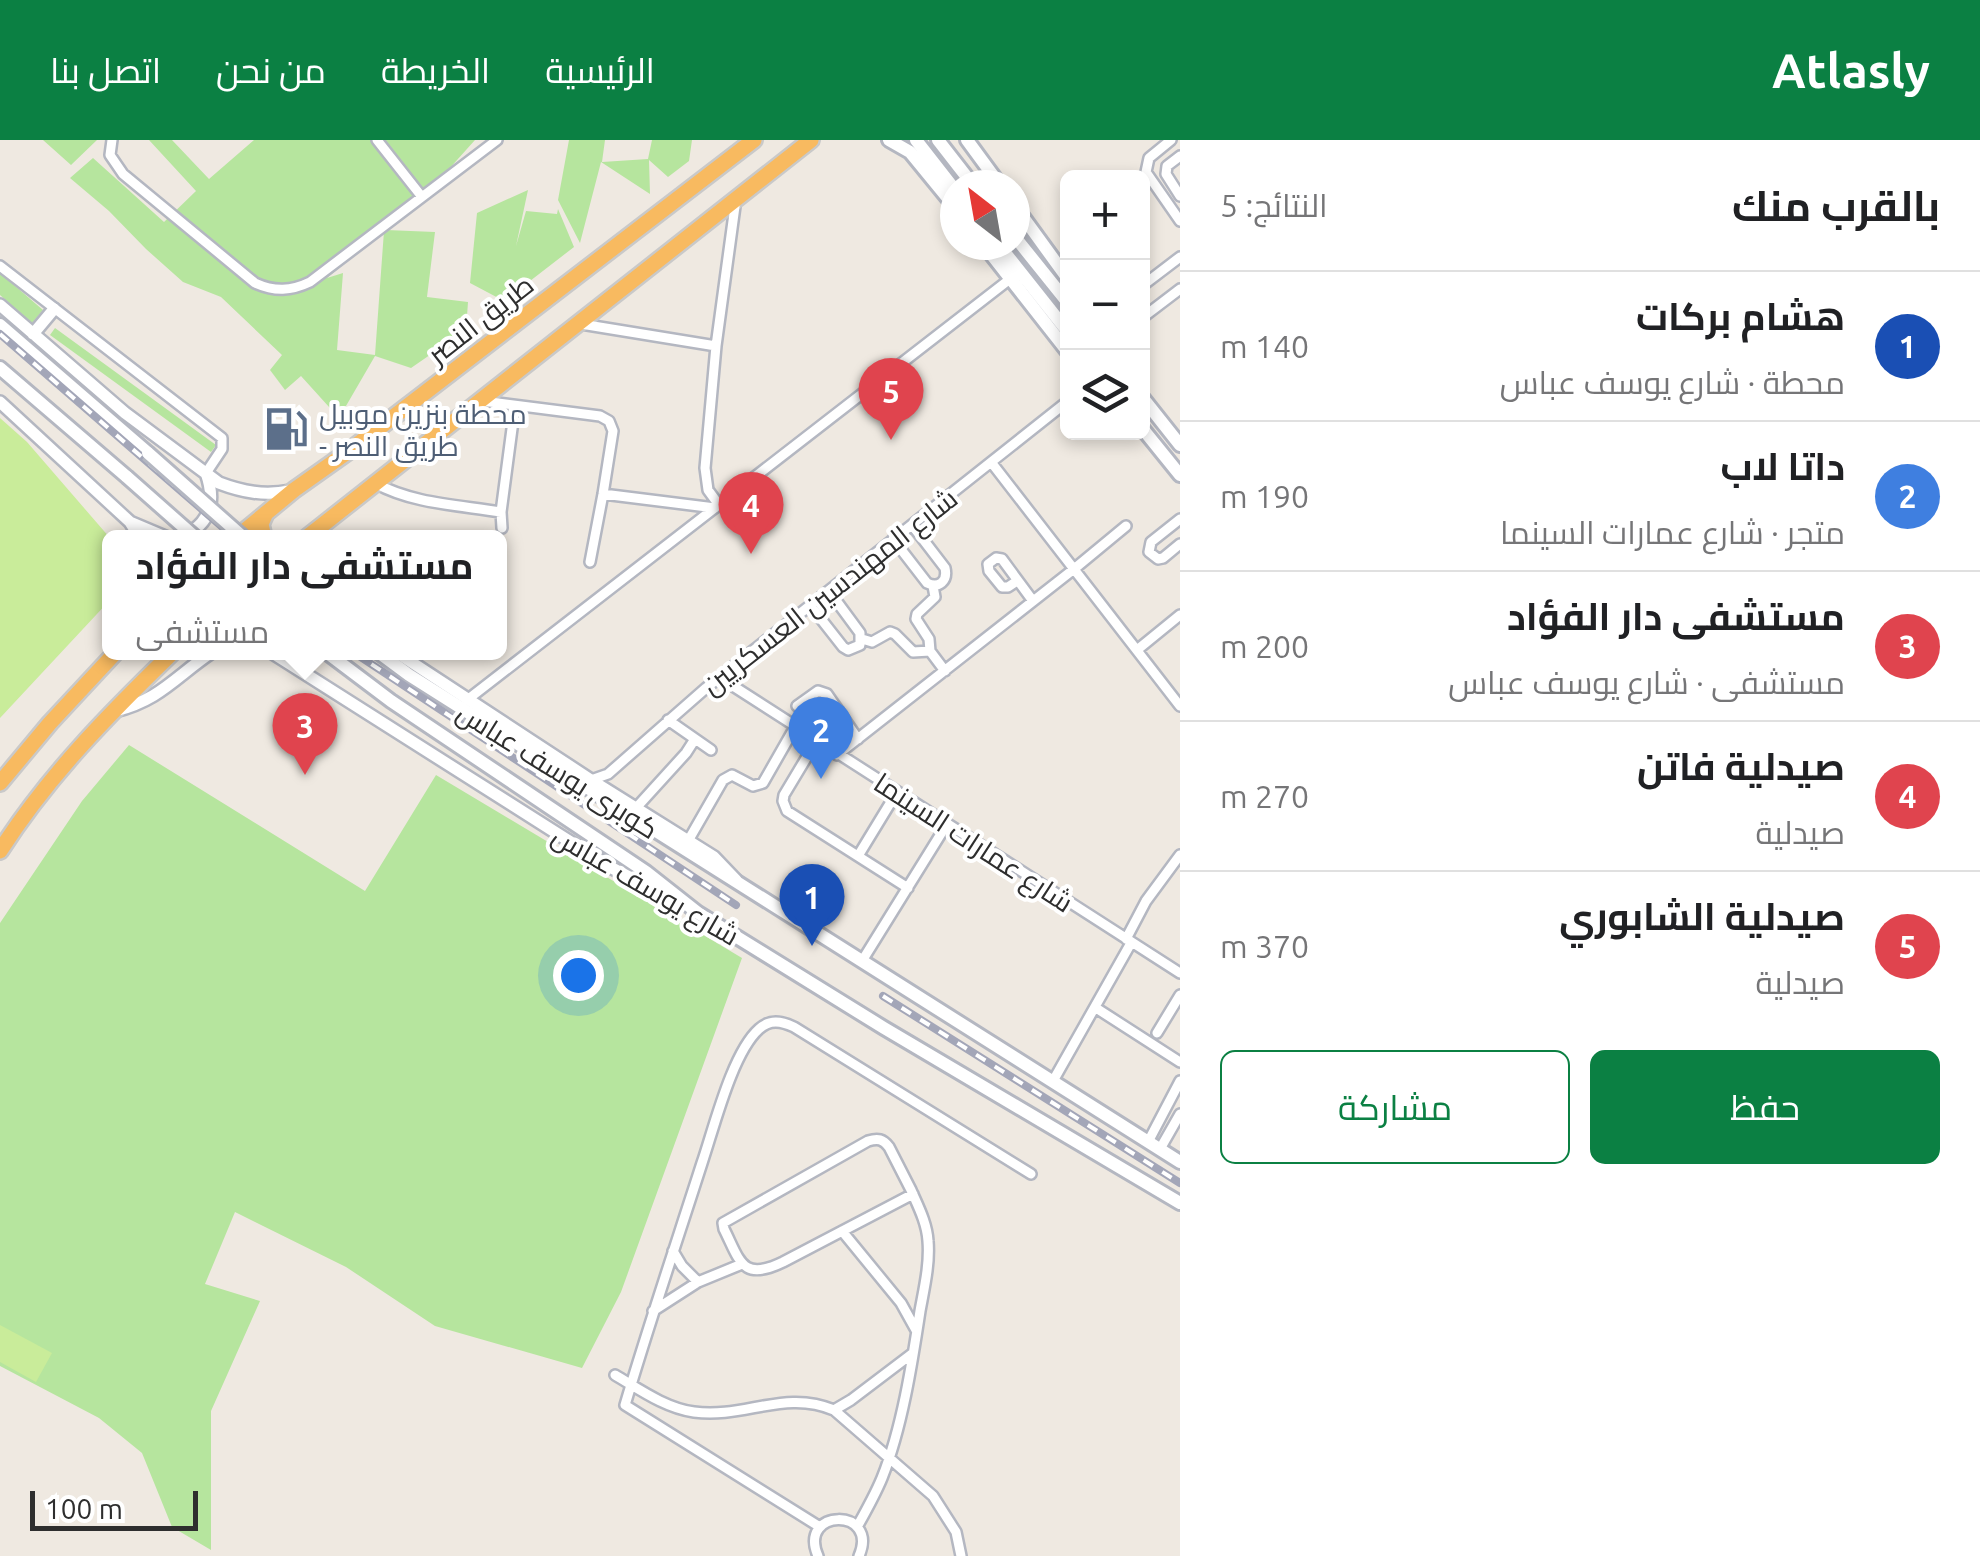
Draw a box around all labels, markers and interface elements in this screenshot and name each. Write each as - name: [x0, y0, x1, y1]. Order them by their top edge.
- text: Atlasly: [1772, 43, 1930, 97]
- text: اتصل بنا: [50, 50, 161, 90]
- text: من نحن: [216, 50, 326, 90]
- text: الخريطة: [381, 50, 490, 90]
- text: الرئيسية: [545, 50, 655, 90]
- north arrow: [940, 170, 1030, 260]
- map controls: [1060, 170, 1150, 440]
- button: +: [1060, 170, 1150, 260]
- text: بالقرب منك: [1732, 182, 1940, 229]
- text: النتائج: 5: [1220, 187, 1328, 223]
- button: −: [1060, 260, 1150, 350]
- street label: طريق النصر: [420, 268, 540, 373]
- text: هشام بركات: [1636, 295, 1845, 337]
- text: 140 m: [1220, 328, 1309, 364]
- text: 1: [1898, 328, 1917, 364]
- button: layers: [1060, 350, 1150, 440]
- pin: 5: [858, 358, 924, 440]
- text: محطة · شارع يوسف عباس: [1500, 364, 1845, 400]
- place label: محطة بنزين موبيل - طريق النصر: [319, 398, 527, 463]
- fuel station icon: محطة بنزين موبيل - طريق النصر: [262, 405, 310, 453]
- text: داتا لاب: [1720, 445, 1845, 487]
- pin: 4: [718, 472, 784, 554]
- text: 190 m: [1220, 478, 1309, 514]
- text: 2: [1898, 478, 1917, 514]
- street label: شارع المهندسين العسكريين: [695, 482, 965, 703]
- text: متجر · شارع عمارات السينما: [1500, 514, 1845, 550]
- popup: [102, 530, 507, 660]
- text: مستشفى دار الفؤاد: [135, 544, 474, 586]
- text: مستشفى دار الفؤاد: [1507, 595, 1845, 637]
- text: مستشفى: [135, 613, 269, 649]
- text: 200 m: [1220, 628, 1309, 664]
- text: 3: [1898, 628, 1917, 664]
- text: مستشفى · شارع يوسف عباس: [1448, 664, 1845, 700]
- pin: 3: [272, 692, 338, 775]
- street label: كوبرى يوسف عباس: [451, 696, 664, 846]
- pin: 2: [788, 696, 854, 779]
- text: صيدلية فاتن: [1637, 745, 1845, 787]
- street label: شارع عمارات السينما: [867, 766, 1079, 921]
- text: 270 m: [1220, 778, 1309, 814]
- text: 4: [1898, 778, 1917, 814]
- text: صيدلية: [1756, 814, 1845, 850]
- street label: شارع يوسف عباس: [545, 819, 745, 954]
- pin: 1: [780, 864, 844, 946]
- text: صيدلية الشابوري: [1559, 895, 1845, 937]
- text: 370 m: [1220, 928, 1309, 964]
- text: 5: [1898, 928, 1917, 964]
- your location: [553, 950, 604, 1001]
- text: صيدلية: [1756, 964, 1845, 1000]
- button: مشاركة: [1220, 1050, 1570, 1164]
- button: حفظ: [1590, 1050, 1940, 1164]
- scale bar: [30, 1486, 198, 1530]
- text: 100 m: [45, 1493, 123, 1524]

